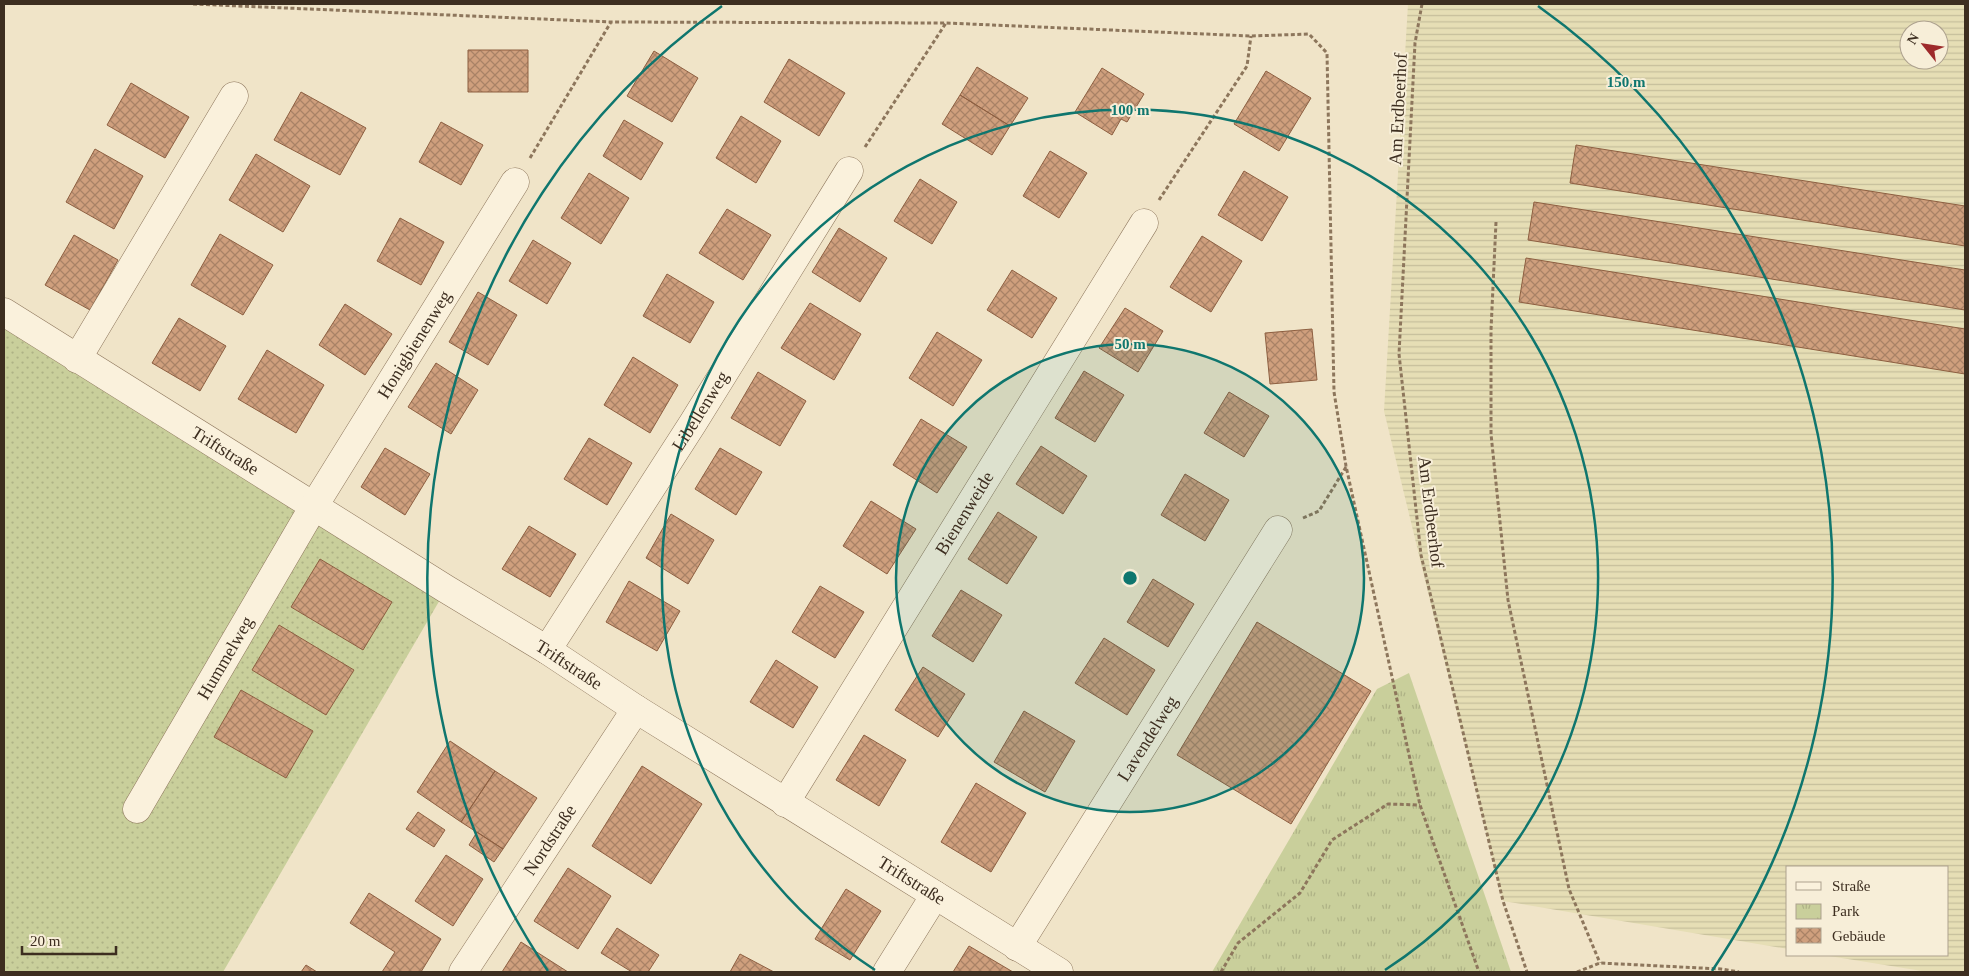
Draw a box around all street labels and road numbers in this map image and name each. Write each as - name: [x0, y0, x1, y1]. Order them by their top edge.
- street label: Am Erdbeerhof: [1385, 52, 1411, 166]
- street label: Honigbienenweg: [373, 287, 455, 402]
- street label: Libellenweg: [668, 367, 733, 454]
- street label: Triftstraße: [188, 422, 262, 479]
- street label: Am Erdbeerhof: [1414, 455, 1448, 569]
- street label: Bienenweide: [931, 468, 998, 558]
- street label: Hummelweg: [193, 613, 257, 703]
- street label: Triftstraße: [532, 636, 606, 694]
- street label: Lavendelweg: [1113, 692, 1182, 785]
- street label: Nordstraße: [519, 801, 580, 879]
- street label: Triftstraße: [874, 852, 949, 909]

